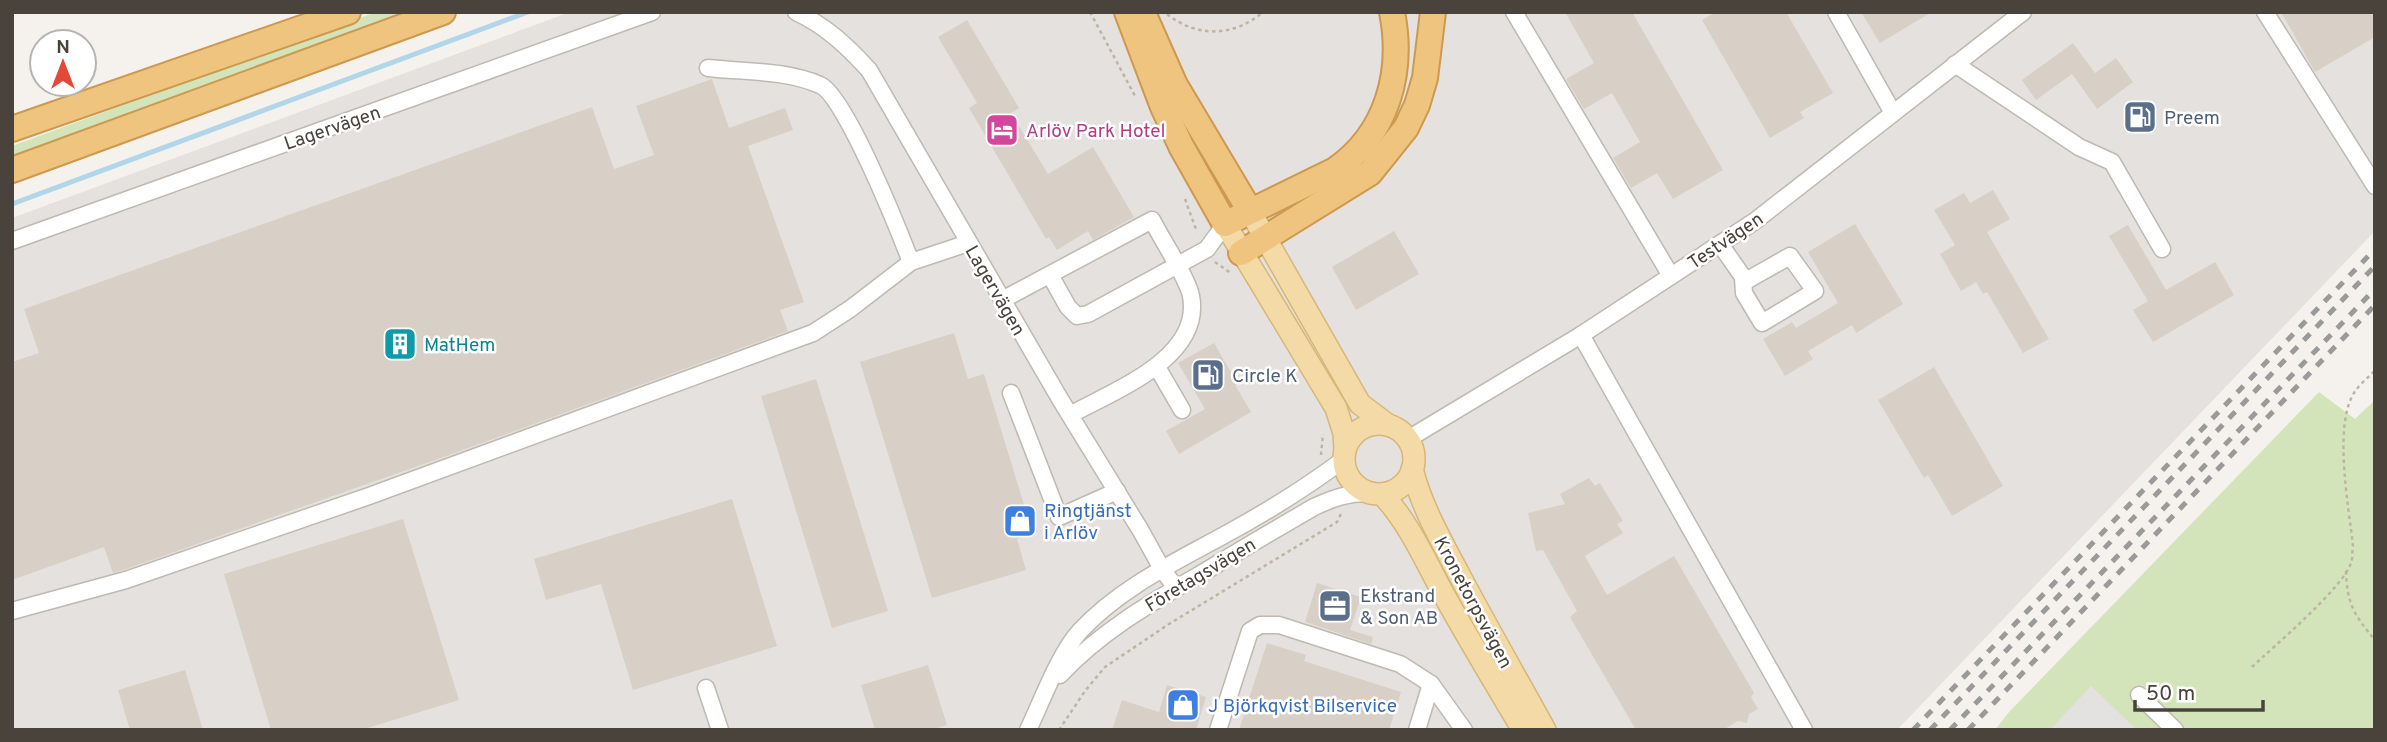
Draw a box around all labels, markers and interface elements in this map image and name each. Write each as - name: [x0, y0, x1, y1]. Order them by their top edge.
- north arrow: [28, 28, 98, 98]
- text: N: [56, 36, 70, 60]
- fuel station icon: Preem: [2121, 98, 2159, 136]
- street label: Lagervägen: [281, 101, 384, 157]
- place label: Preem: [2164, 107, 2220, 131]
- hotel icon: Arlöv Park Hotel: [983, 111, 1021, 149]
- place label: Arlöv Park Hotel: [1026, 120, 1165, 144]
- street label: Testvägen: [1684, 208, 1768, 276]
- street label: Lagervägen: [959, 241, 1030, 341]
- building icon: MatHem: [381, 325, 419, 363]
- place label: MatHem: [424, 334, 495, 358]
- fuel station icon: Circle K: [1189, 356, 1227, 394]
- place label: Circle K: [1232, 365, 1298, 389]
- place label: Ringtjänst i Arlöv: [1044, 500, 1132, 546]
- shop icon: Ringtjänst i Arlöv: [1001, 502, 1039, 540]
- street label: Företagsvägen: [1141, 533, 1261, 618]
- street label: Kronetorpsvägen: [1427, 533, 1517, 673]
- place label: Ekstrand & Son AB: [1360, 585, 1438, 631]
- office icon: Ekstrand & Son AB: [1316, 587, 1354, 625]
- scale bar: [2135, 668, 2263, 712]
- text: 50 m: [2146, 681, 2195, 708]
- shop icon: J Björkqvist Bilservice: [1164, 686, 1202, 724]
- place label: J Björkqvist Bilservice: [1208, 695, 1397, 719]

